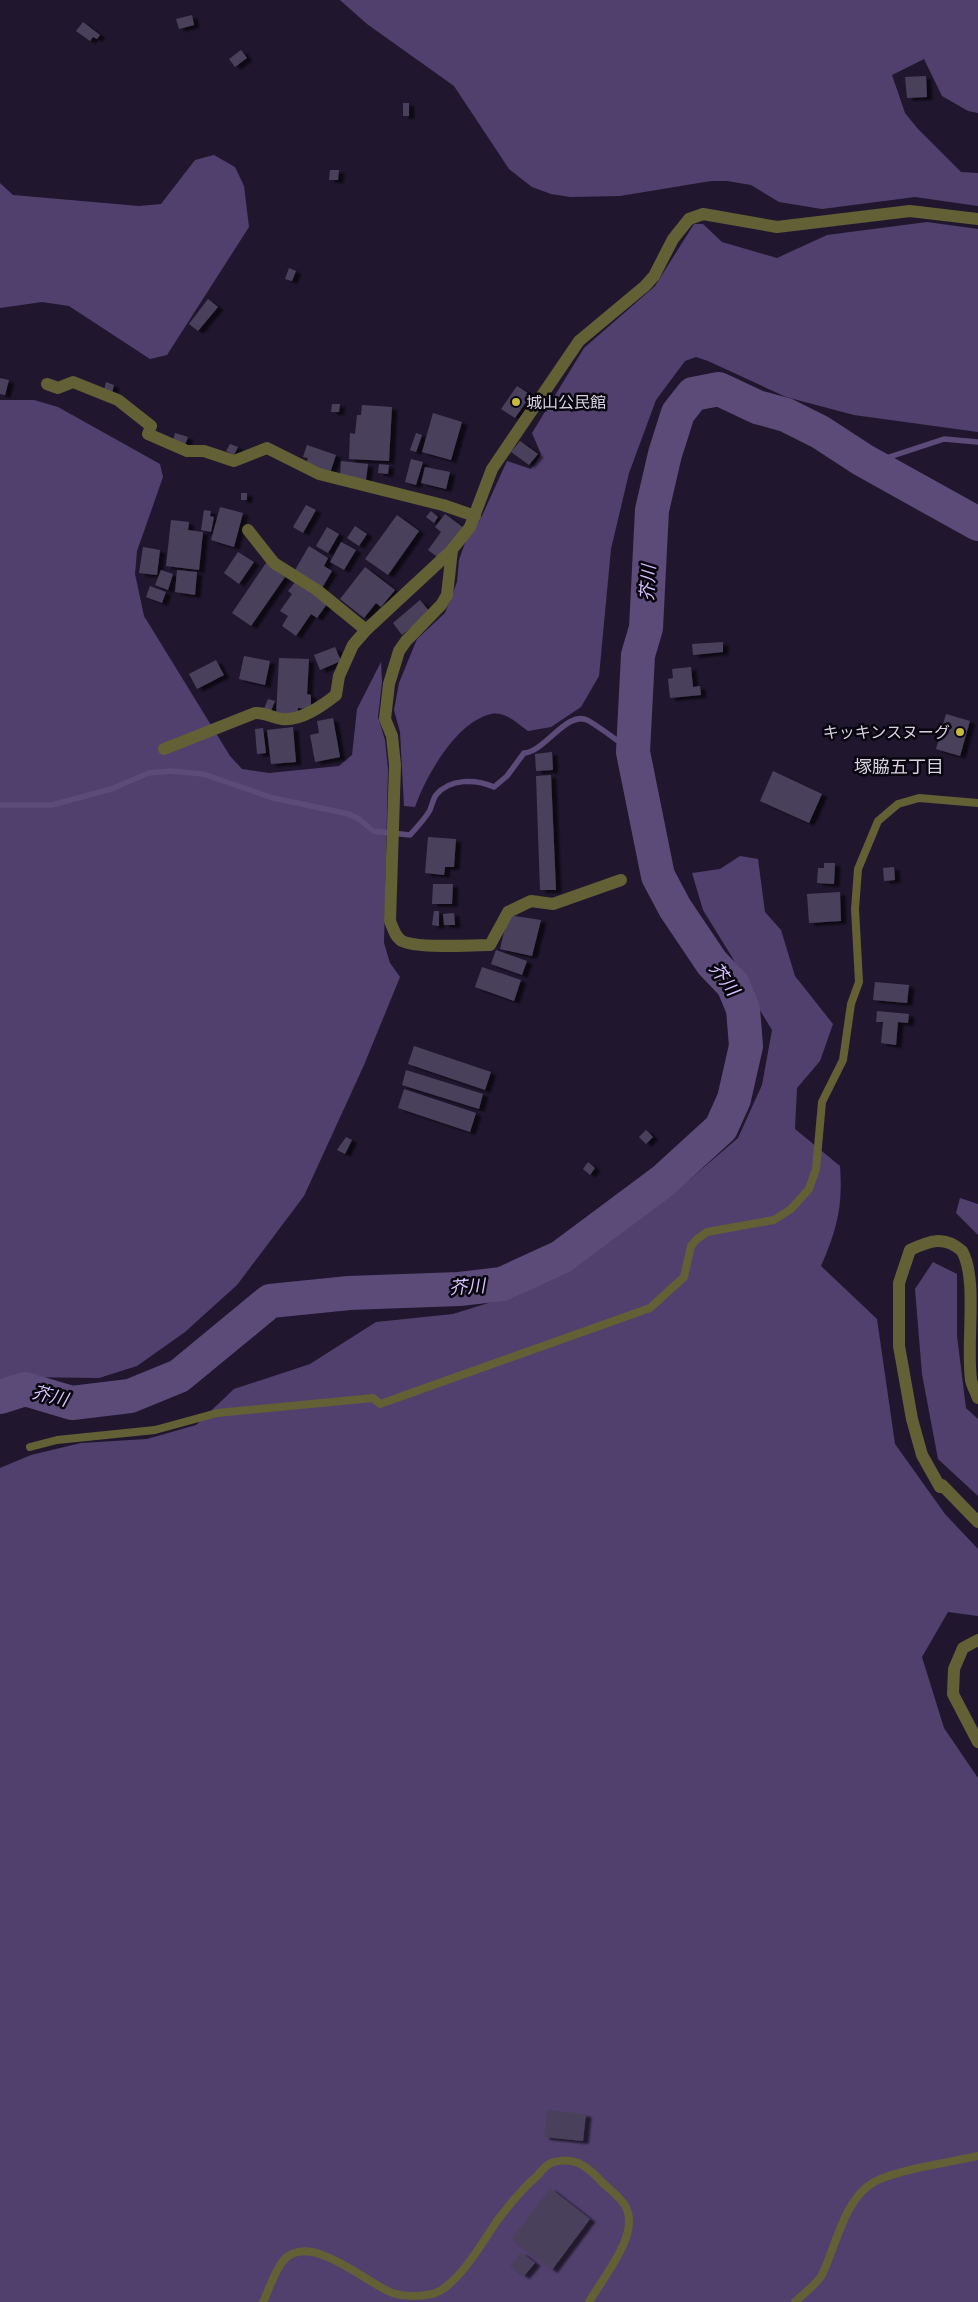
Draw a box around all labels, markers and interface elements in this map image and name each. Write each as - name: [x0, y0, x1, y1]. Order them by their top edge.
- place label: 城山公民館: [526, 392, 606, 411]
- marker: 城山公民館: [510, 396, 522, 408]
- water label: 芥川: [635, 562, 659, 601]
- place label: キッキンスヌーグ: [823, 722, 950, 741]
- marker: キッキンスヌーグ: [954, 726, 966, 738]
- district label: 塚脇五丁目: [854, 755, 944, 777]
- water label: 芥川: [705, 957, 745, 1001]
- water label: 芥川: [448, 1274, 488, 1298]
- water label: 芥川: [30, 1380, 72, 1411]

